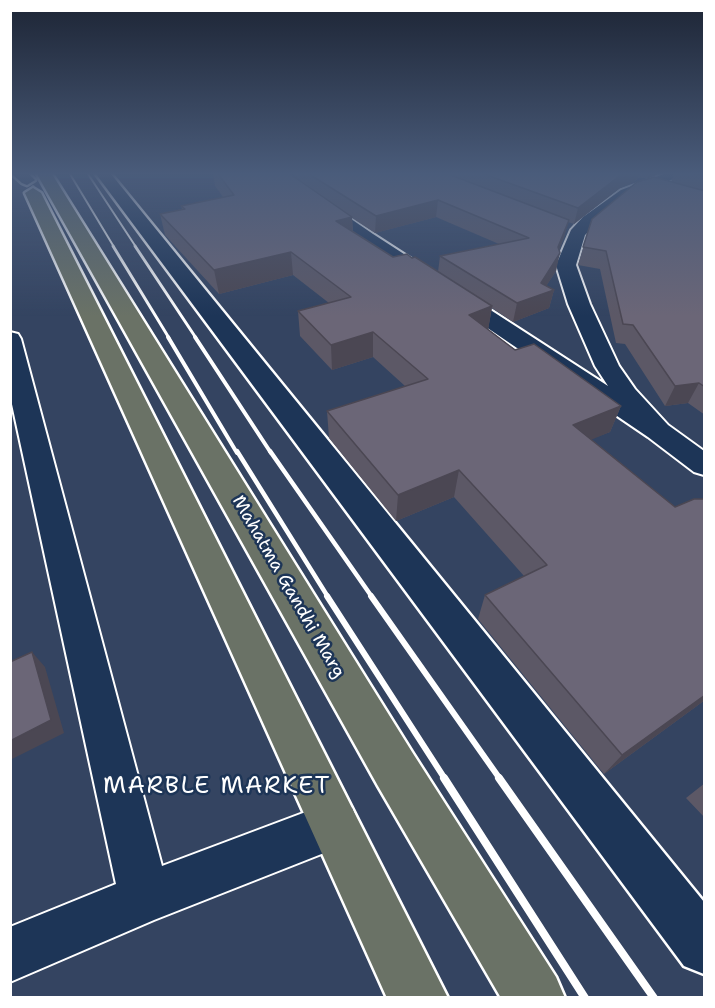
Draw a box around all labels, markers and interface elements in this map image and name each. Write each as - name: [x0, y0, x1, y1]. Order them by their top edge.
- street label: Mahatma Gandhi Marg: [227, 492, 349, 682]
- district label: MARBLE MARKET: [103, 773, 331, 801]

